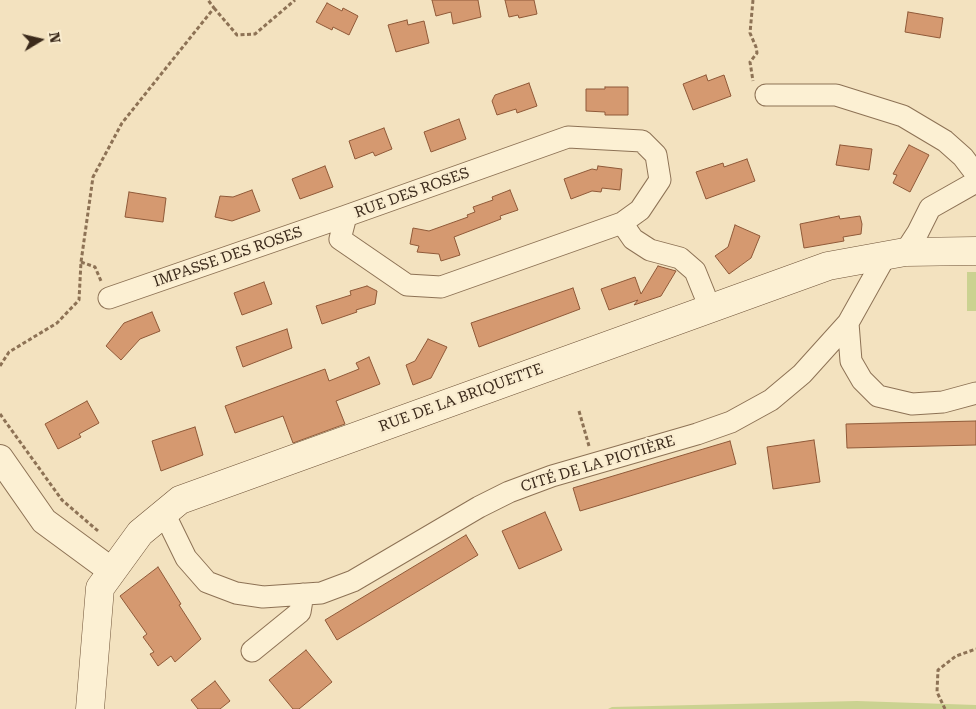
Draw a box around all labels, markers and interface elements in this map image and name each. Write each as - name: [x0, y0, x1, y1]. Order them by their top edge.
- north arrow: [15, 15, 65, 65]
- text: N: [46, 31, 64, 44]
- street label: RUE DES ROSES: [352, 164, 472, 222]
- street label: IMPASSE DES ROSES: [151, 223, 305, 291]
- street label: RUE DE LA BRIQUETTE: [376, 360, 546, 436]
- street label: CITÉ DE LA PIOTIÈRE: [519, 432, 677, 496]

